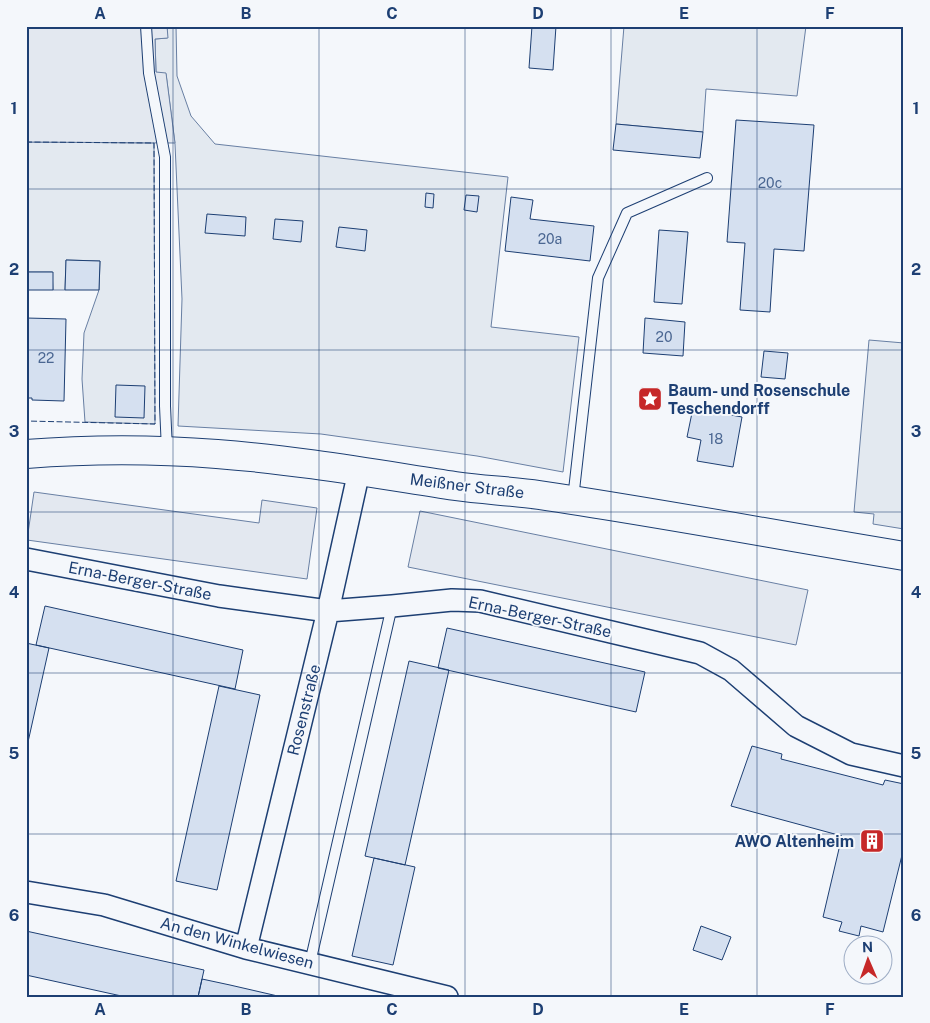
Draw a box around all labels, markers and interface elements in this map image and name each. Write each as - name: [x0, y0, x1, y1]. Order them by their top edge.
- text: A: [94, 4, 106, 23]
- text: B: [241, 4, 252, 23]
- text: C: [386, 4, 398, 23]
- text: D: [532, 4, 544, 23]
- text: E: [679, 4, 689, 23]
- text: F: [825, 4, 835, 23]
- text: 1: [11, 99, 17, 118]
- text: 1: [913, 99, 919, 118]
- house number: 20c: [758, 175, 782, 191]
- house number: 20a: [538, 231, 562, 247]
- text: 2: [9, 260, 19, 279]
- text: 2: [911, 260, 921, 279]
- house number: 20: [656, 329, 672, 345]
- house number: 22: [38, 350, 54, 366]
- place label: Baum- und Rosenschule Teschendorff: [668, 381, 850, 418]
- place icon: Baum- und Rosenschule Teschendorff: [637, 386, 663, 412]
- text: 3: [9, 422, 19, 441]
- text: 3: [911, 422, 921, 441]
- house number: 18: [709, 431, 723, 447]
- street label: Meißner Straße: [409, 470, 525, 502]
- street label: Erna-Berger-Straße: [67, 558, 213, 604]
- text: 4: [9, 583, 20, 602]
- text: 4: [911, 583, 922, 602]
- street label: Erna-Berger-Straße: [467, 593, 613, 641]
- street label: Rosenstraße: [283, 662, 325, 758]
- text: 5: [9, 744, 20, 763]
- text: 5: [911, 744, 922, 763]
- building icon: AWO Altenheim: [859, 828, 885, 854]
- place label: AWO Altenheim: [735, 832, 854, 851]
- text: 6: [9, 906, 19, 925]
- text: 6: [911, 906, 921, 925]
- street label: An den Winkelwiesen: [158, 913, 316, 973]
- north arrow: [842, 936, 892, 986]
- text: N: [862, 939, 873, 955]
- text: A: [94, 1000, 106, 1019]
- text: B: [241, 1000, 252, 1019]
- text: C: [386, 1000, 398, 1019]
- text: D: [532, 1000, 544, 1019]
- text: E: [679, 1000, 689, 1019]
- text: F: [825, 1000, 835, 1019]

